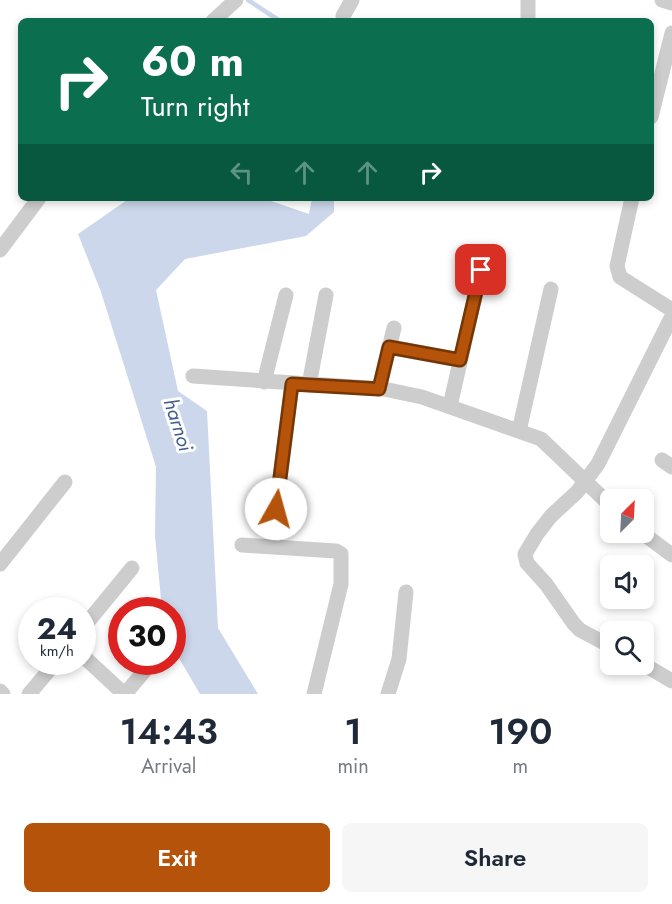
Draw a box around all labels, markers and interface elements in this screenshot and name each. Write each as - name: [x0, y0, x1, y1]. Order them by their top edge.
- text: 60 m: [141, 31, 244, 92]
- icon: right: [42, 42, 120, 120]
- text: Turn right: [141, 87, 249, 126]
- icon: left: [225, 156, 258, 189]
- icon: ahead: [288, 156, 321, 189]
- icon: ahead: [351, 156, 384, 189]
- icon: right: [414, 156, 447, 189]
- pin: [455, 244, 506, 295]
- icon: arrive: [464, 253, 497, 286]
- water label: harnoi: [156, 395, 200, 456]
- position arrow: [244, 477, 308, 541]
- north arrow: [600, 489, 654, 543]
- map controls: [600, 489, 654, 675]
- button: sound: [600, 555, 654, 609]
- speed limit sign: 30: [108, 597, 186, 675]
- text: 24: [37, 607, 77, 650]
- button: search: [600, 621, 654, 675]
- text: km/h: [40, 640, 74, 662]
- text: 14:43: [120, 705, 218, 757]
- text: 1: [344, 705, 362, 757]
- text: 190: [488, 705, 552, 757]
- text: Arrival: [141, 752, 196, 781]
- text: min: [338, 752, 369, 781]
- text: m: [513, 752, 528, 781]
- button: Exit: [24, 823, 330, 892]
- button: Share: [342, 823, 648, 892]

